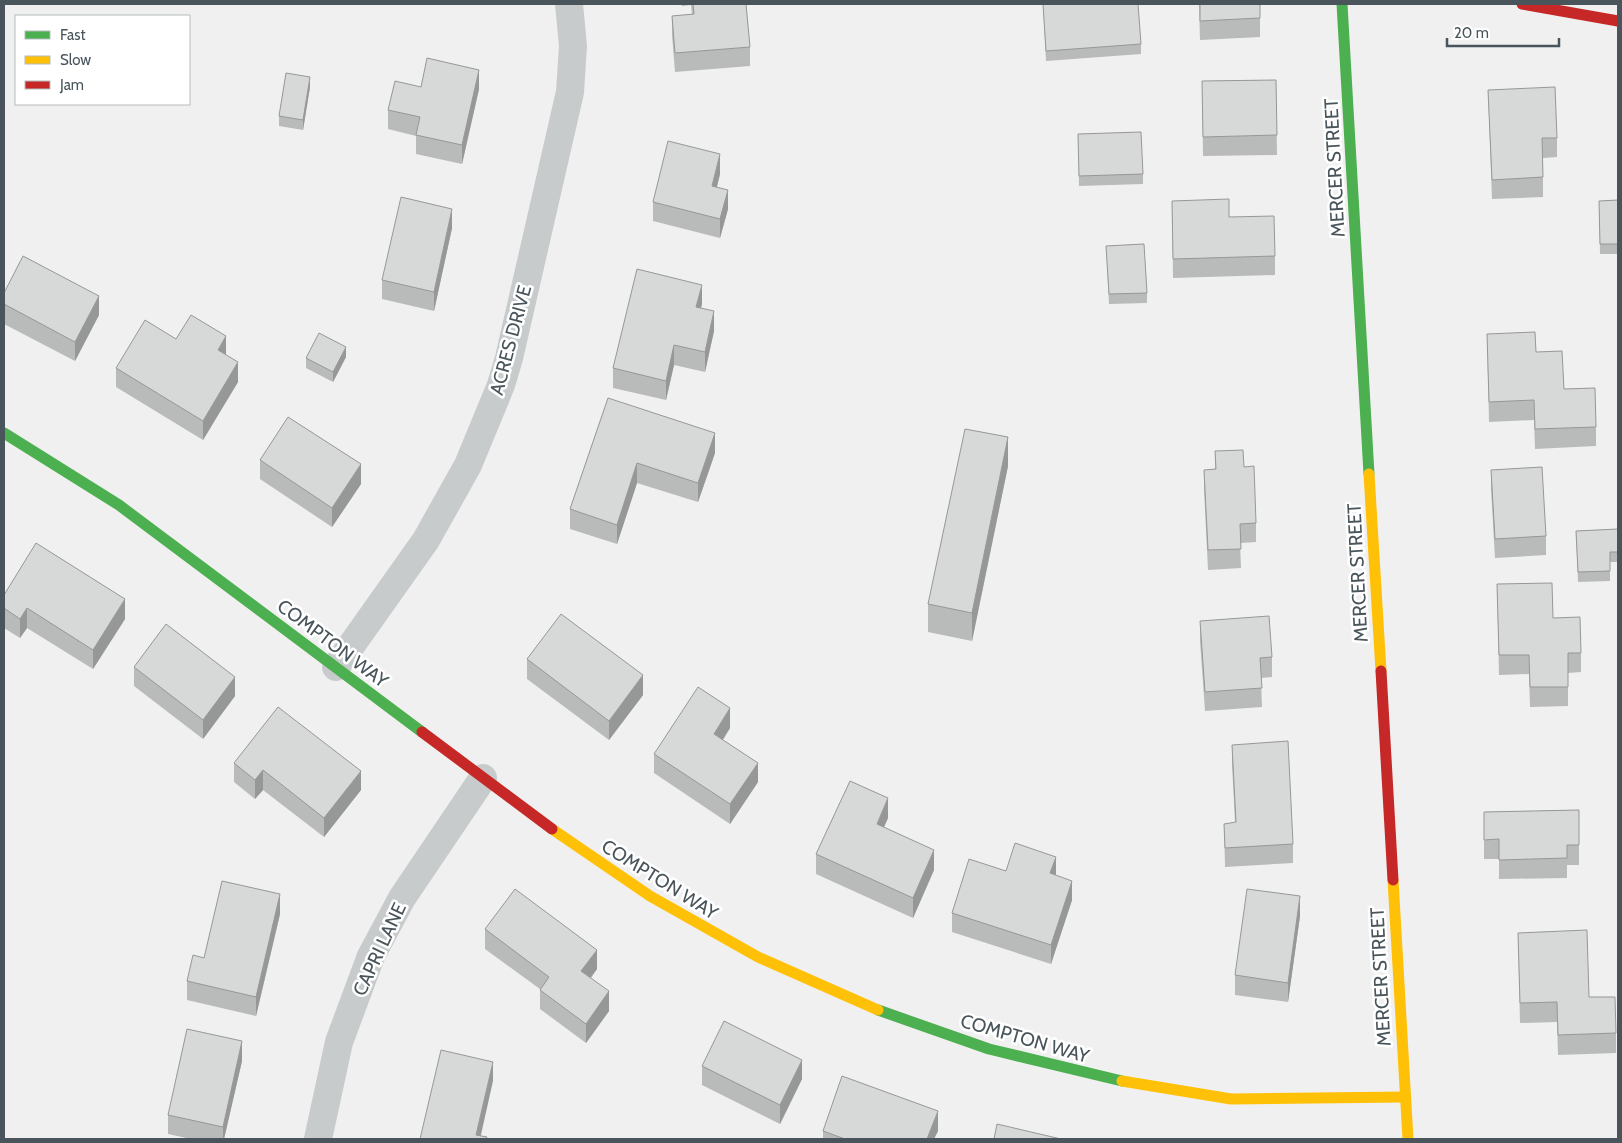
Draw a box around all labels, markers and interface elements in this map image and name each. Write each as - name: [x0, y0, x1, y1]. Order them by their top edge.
- legend: [15, 15, 190, 105]
- scale bar: [1447, 15, 1560, 47]
- text: 20 m: [1454, 24, 1489, 42]
- text: Fast: [60, 26, 85, 44]
- text: Slow: [60, 51, 91, 69]
- text: Jam: [59, 76, 84, 94]
- street label: MERCER STREET: [1319, 98, 1350, 238]
- street label: ACRES DRIVE: [485, 283, 536, 398]
- street label: MERCER STREET: [1342, 503, 1373, 643]
- street label: COMPTON WAY: [273, 594, 393, 693]
- street label: COMPTON WAY: [597, 835, 722, 924]
- street label: CAPRI LANE: [348, 899, 411, 999]
- street label: MERCER STREET: [1365, 907, 1396, 1047]
- street label: COMPTON WAY: [958, 1009, 1092, 1068]

